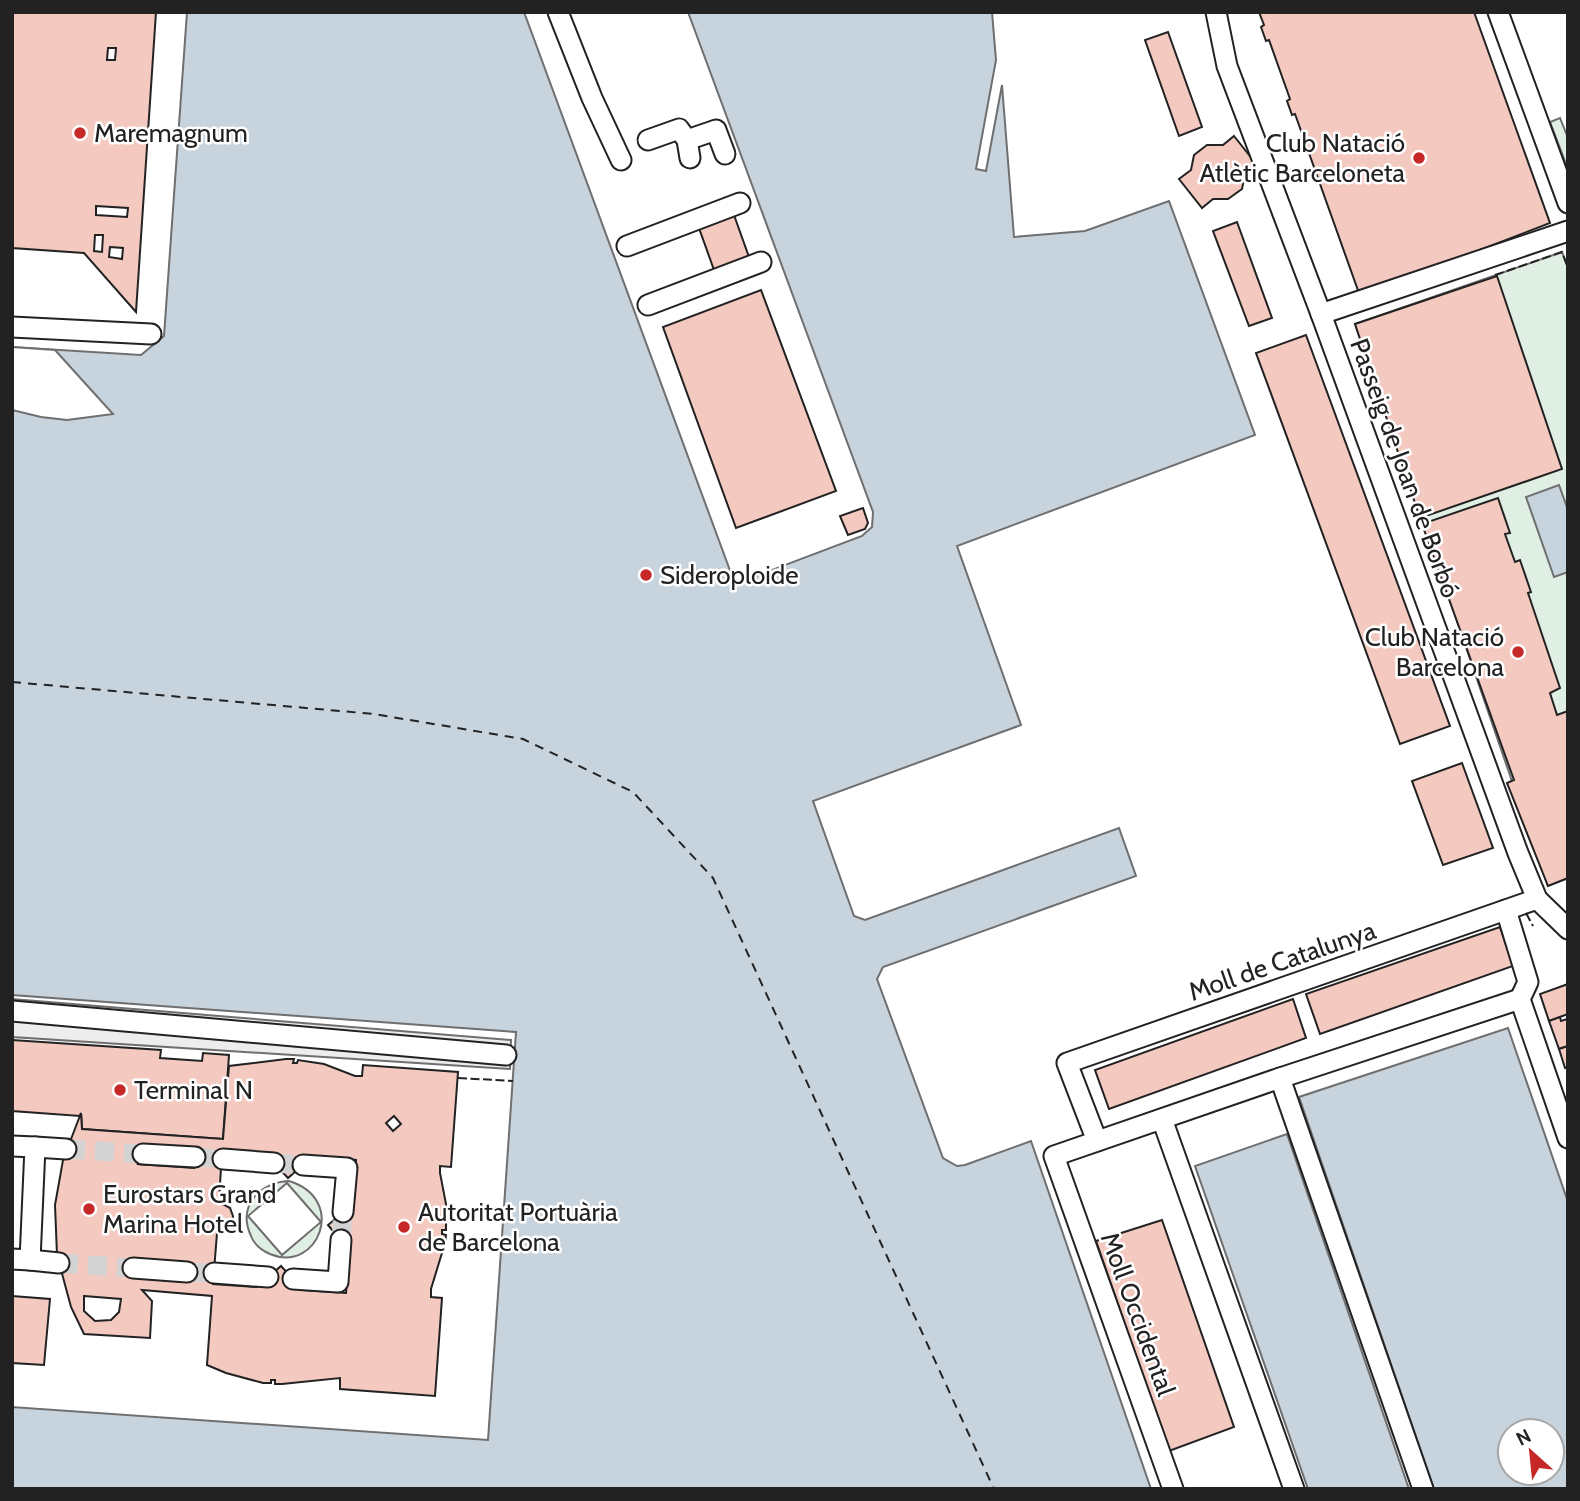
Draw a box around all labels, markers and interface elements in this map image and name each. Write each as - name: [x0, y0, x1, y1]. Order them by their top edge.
- place label: Maremagnum: [94, 117, 248, 149]
- marker: Maremagnum: [72, 125, 88, 141]
- place label: Club Natació Atlètic Barceloneta: [1199, 127, 1406, 189]
- marker: Club Natació Atlètic Barceloneta: [1411, 150, 1427, 166]
- street label: Passeig de Joan de Borbó: [1343, 334, 1467, 602]
- place label: Sideroploide: [660, 559, 799, 591]
- marker: Sideroploide: [638, 567, 654, 583]
- place label: Club Natació Barcelona: [1365, 621, 1505, 683]
- marker: Club Natació Barcelona: [1510, 644, 1526, 660]
- street label: Moll de Catalunya: [1184, 914, 1380, 1008]
- place label: Terminal N: [134, 1074, 253, 1106]
- marker: Terminal N: [112, 1082, 128, 1098]
- place label: Eurostars Grand Marina Hotel: [103, 1178, 276, 1240]
- place label: Autoritat Portuària de Barcelona: [418, 1196, 618, 1258]
- marker: Eurostars Grand Marina Hotel: [81, 1201, 97, 1217]
- marker: Autoritat Portuària de Barcelona: [396, 1219, 412, 1235]
- street label: Moll Occidental: [1094, 1228, 1182, 1400]
- north arrow: [1496, 1417, 1566, 1487]
- text: N: [1512, 1424, 1535, 1451]

